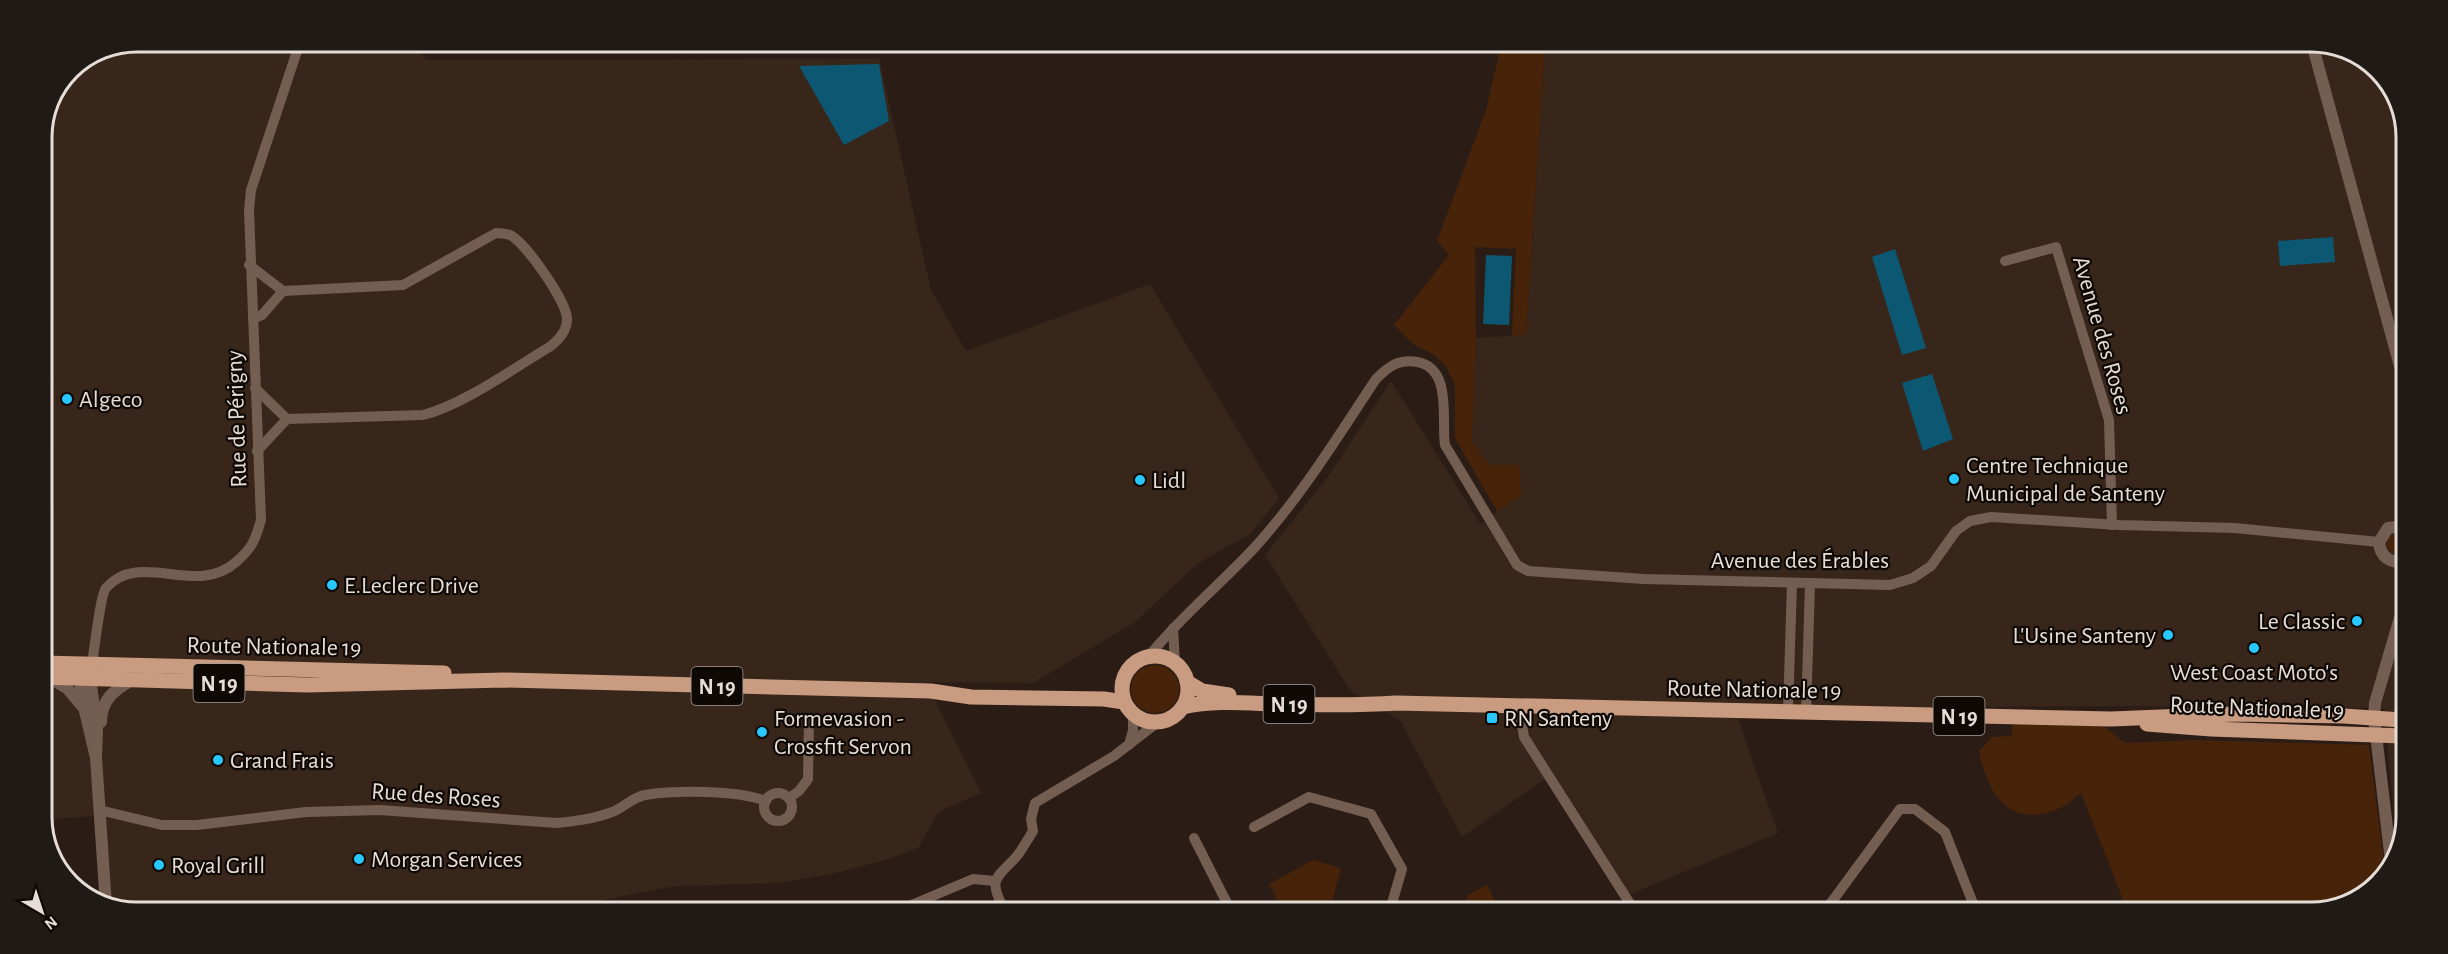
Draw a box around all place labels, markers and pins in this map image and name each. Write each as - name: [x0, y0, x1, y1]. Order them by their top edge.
- place label: Algeco: [79, 388, 143, 412]
- marker: Algeco: [60, 392, 74, 406]
- place label: Centre Technique Municipal de Santeny: [1966, 454, 2165, 506]
- place label: Lidl: [1152, 469, 1186, 493]
- marker: Centre Technique Municipal de Santeny: [1947, 472, 1961, 486]
- marker: Lidl: [1133, 473, 1147, 487]
- place label: E.Leclerc Drive: [344, 574, 479, 598]
- marker: E.Leclerc Drive: [325, 578, 339, 592]
- place label: Le Classic: [2258, 610, 2345, 634]
- marker: Le Classic: [2350, 614, 2364, 628]
- place label: L'Usine Santeny: [2013, 624, 2156, 648]
- marker: L'Usine Santeny: [2161, 628, 2175, 642]
- marker: West Coast Moto's: [2247, 641, 2261, 655]
- place label: West Coast Moto's: [2170, 661, 2338, 685]
- place label: Formevasion - Crossfit Servon: [774, 707, 912, 759]
- place label: RN Santeny: [1504, 707, 1612, 731]
- marker: RN Santeny: [1485, 711, 1499, 725]
- marker: Formevasion - Crossfit Servon: [755, 725, 769, 739]
- place label: Grand Frais: [230, 749, 334, 773]
- marker: Grand Frais: [211, 753, 225, 767]
- place label: Morgan Services: [371, 848, 522, 872]
- marker: Morgan Services: [352, 852, 366, 866]
- place label: Royal Grill: [171, 854, 265, 878]
- marker: Royal Grill: [152, 858, 166, 872]

